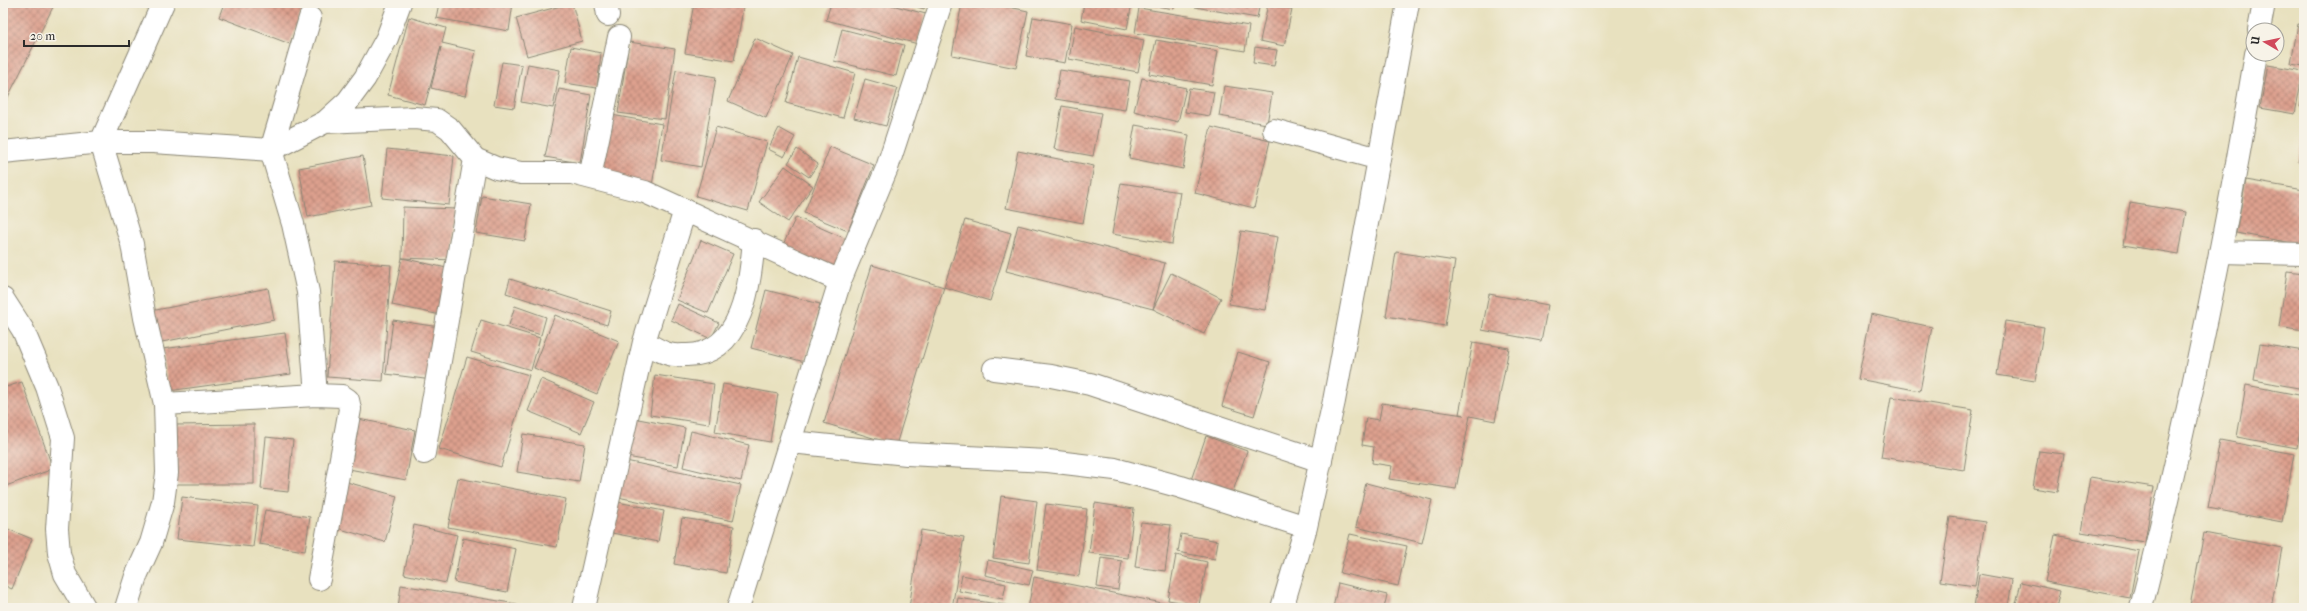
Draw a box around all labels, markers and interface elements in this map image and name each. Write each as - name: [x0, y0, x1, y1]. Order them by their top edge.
- scale bar: [24, 22, 129, 48]
- north arrow: [2245, 22, 2285, 62]
- text: 20 m: [30, 29, 55, 43]
- text: U: [2248, 35, 2263, 47]

